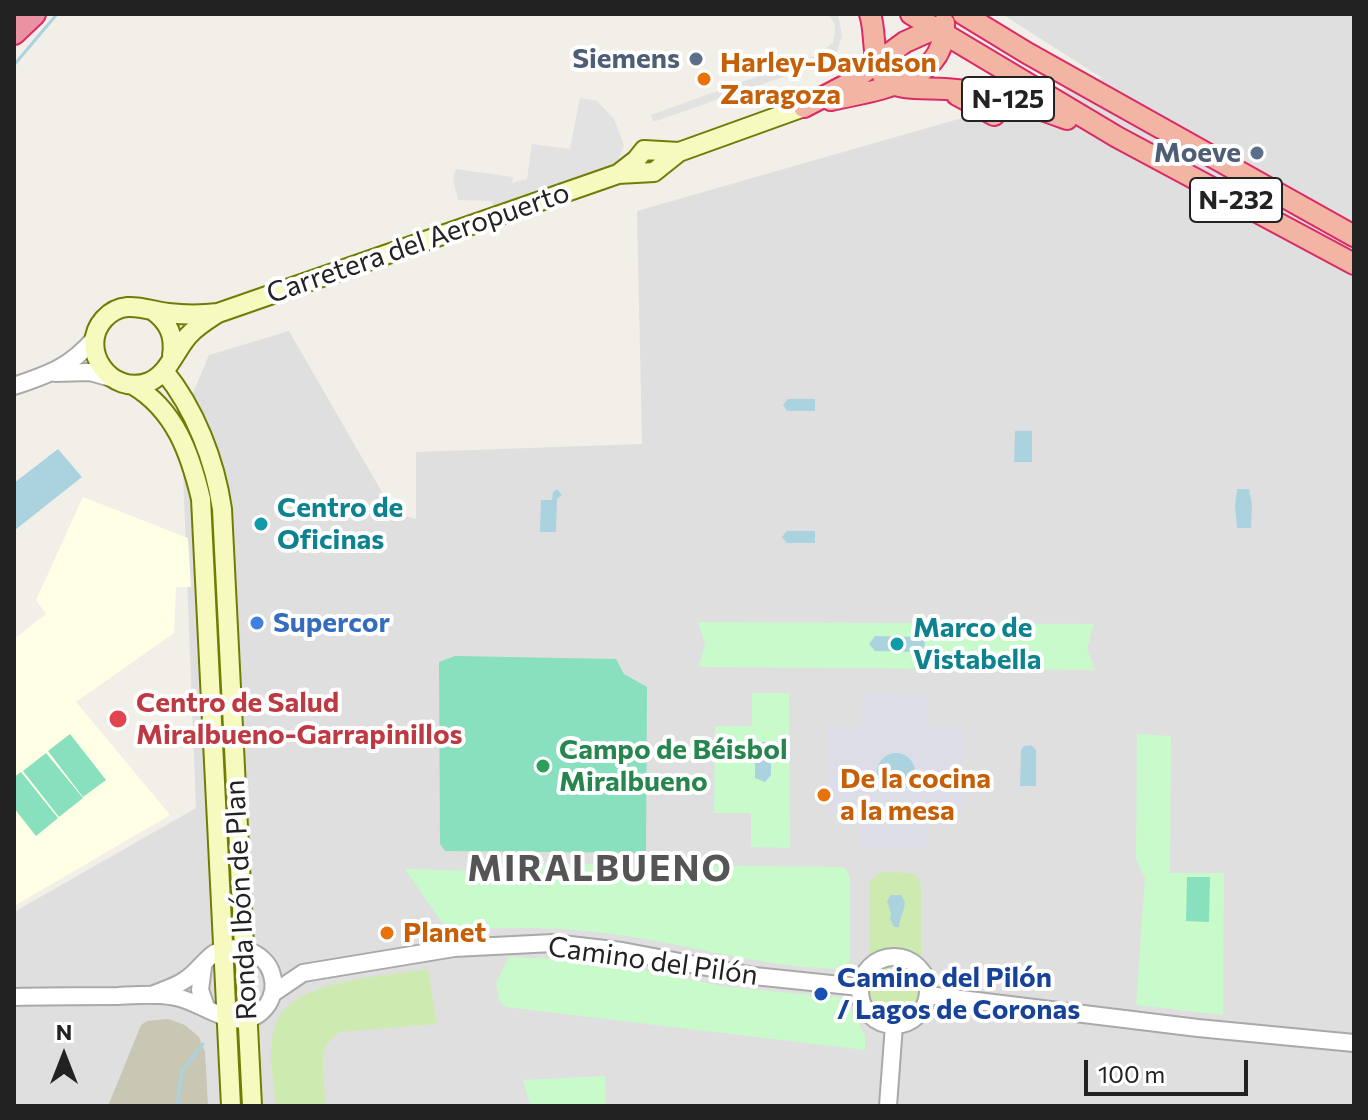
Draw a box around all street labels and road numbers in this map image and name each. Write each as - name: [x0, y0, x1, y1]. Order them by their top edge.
- road number: N-125: [962, 77, 1054, 121]
- street label: Carretera del Aeropuerto: [262, 175, 574, 311]
- road number: N-232: [1190, 178, 1282, 222]
- street label: Ronda Ibón de Plan: [218, 779, 264, 1021]
- street label: Camino del Pilón: [546, 930, 760, 992]

